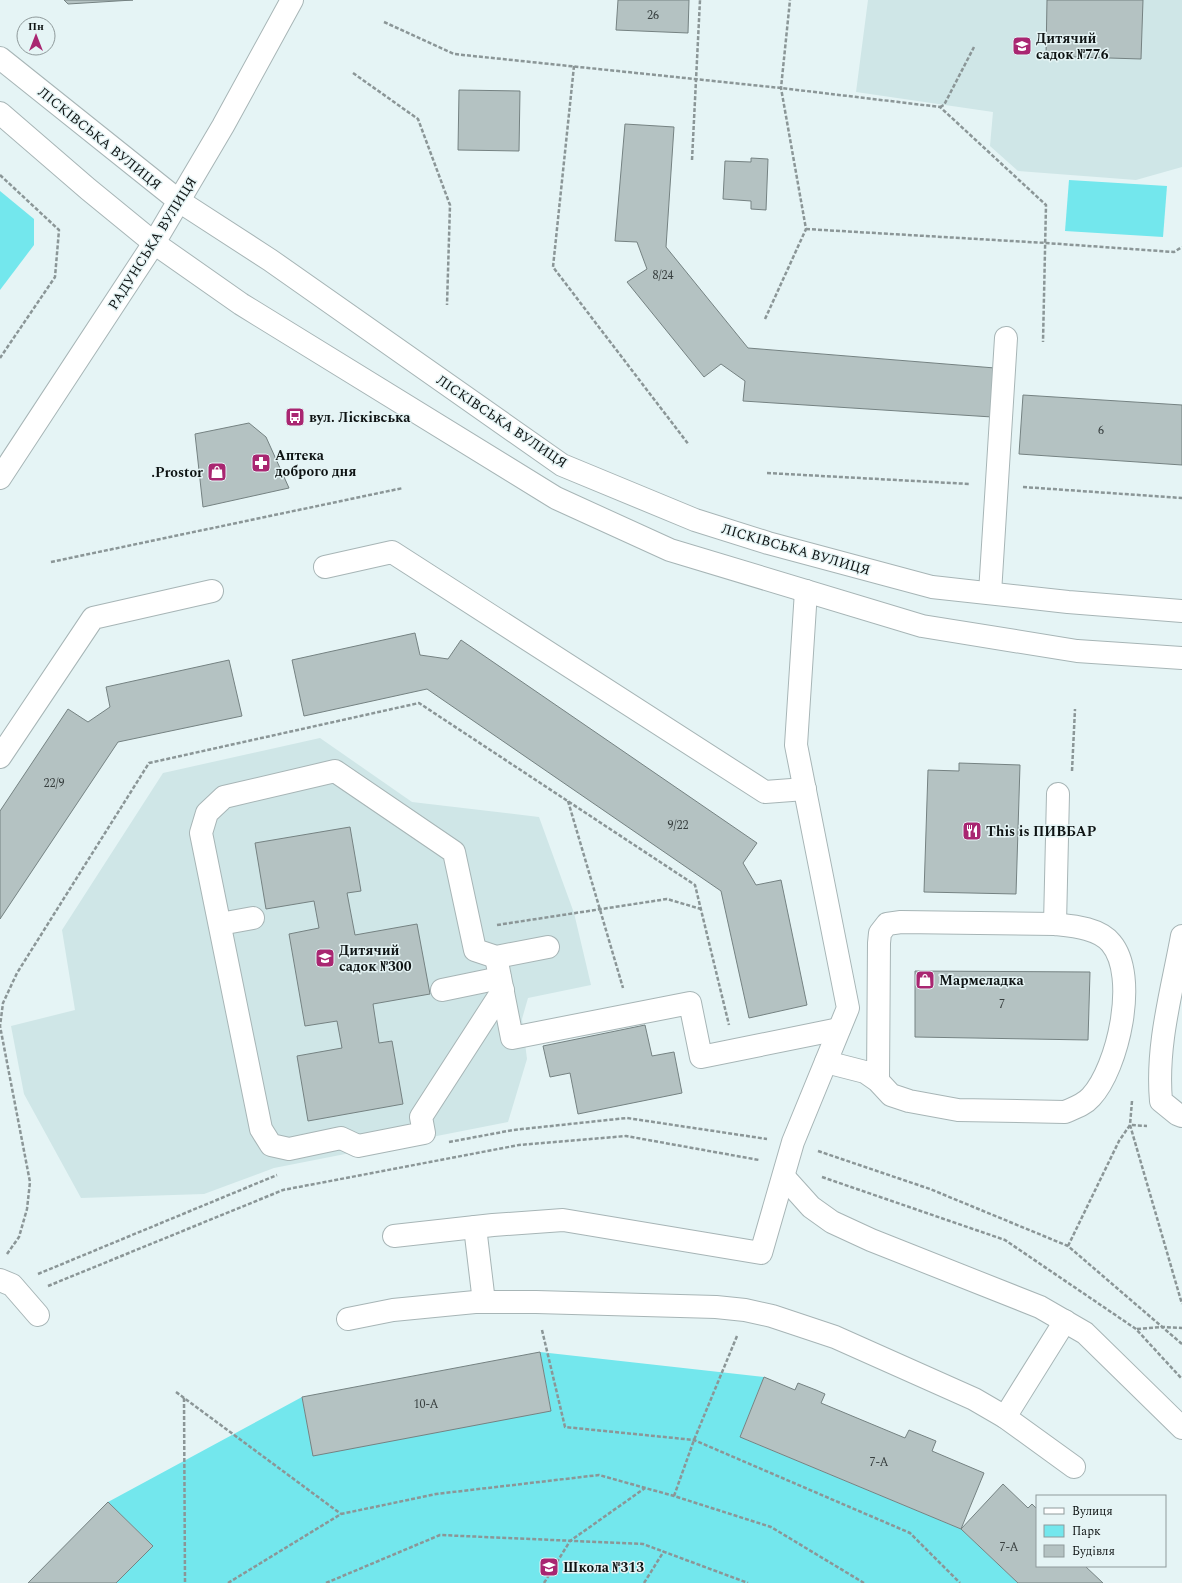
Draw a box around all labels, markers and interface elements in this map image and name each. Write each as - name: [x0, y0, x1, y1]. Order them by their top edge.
- house number: 26: [647, 6, 659, 25]
- north arrow: [16, 16, 56, 56]
- text: Пн: [28, 18, 44, 35]
- place label: Дитячий садок №776: [1036, 28, 1109, 65]
- school or university icon: Дитячий садок №776: [1011, 35, 1033, 57]
- street label: ЛІСКІВСЬКА ВУЛИЦЯ: [33, 82, 166, 195]
- street label: РАДУНСЬКА ВУЛИЦЯ: [103, 173, 202, 314]
- house number: 8/24: [652, 266, 674, 285]
- street label: ЛІСКІВСЬКА ВУЛИЦЯ: [432, 370, 571, 473]
- bus stop icon: вул. Лісківська: [284, 406, 306, 428]
- place label: вул. Лісківська: [309, 407, 411, 428]
- house number: 6: [1098, 421, 1104, 440]
- place label: Аптека доброго дня: [275, 445, 357, 482]
- pharmacy icon: Аптека доброго дня: [250, 452, 272, 474]
- shop icon: .Prostor: [206, 461, 228, 483]
- place label: .Prostor: [151, 462, 203, 483]
- street label: ЛІСКІВСЬКА ВУЛИЦЯ: [719, 518, 873, 581]
- house number: 22/9: [43, 774, 65, 793]
- house number: 9/22: [667, 816, 689, 835]
- restaurant icon: This is ПИВБАР: [961, 820, 983, 842]
- place label: This is ПИВБАР: [986, 821, 1097, 842]
- place label: Дитячий садок №300: [339, 940, 412, 977]
- school or university icon: Дитячий садок №300: [314, 947, 336, 969]
- shop icon: Мармеладка: [914, 969, 936, 991]
- place label: Мармеладка: [939, 970, 1025, 991]
- house number: 7: [999, 995, 1005, 1014]
- house number: 10-А: [413, 1395, 439, 1414]
- house number: 7-А: [869, 1453, 889, 1472]
- legend: [1036, 1495, 1166, 1567]
- text: Вулиця: [1072, 1502, 1113, 1521]
- text: Парк: [1072, 1522, 1101, 1541]
- house number: 7-А: [999, 1538, 1019, 1557]
- text: Будівля: [1072, 1542, 1115, 1561]
- school or university icon: Школа №313: [538, 1556, 560, 1578]
- place label: Школа №313: [563, 1557, 644, 1578]

